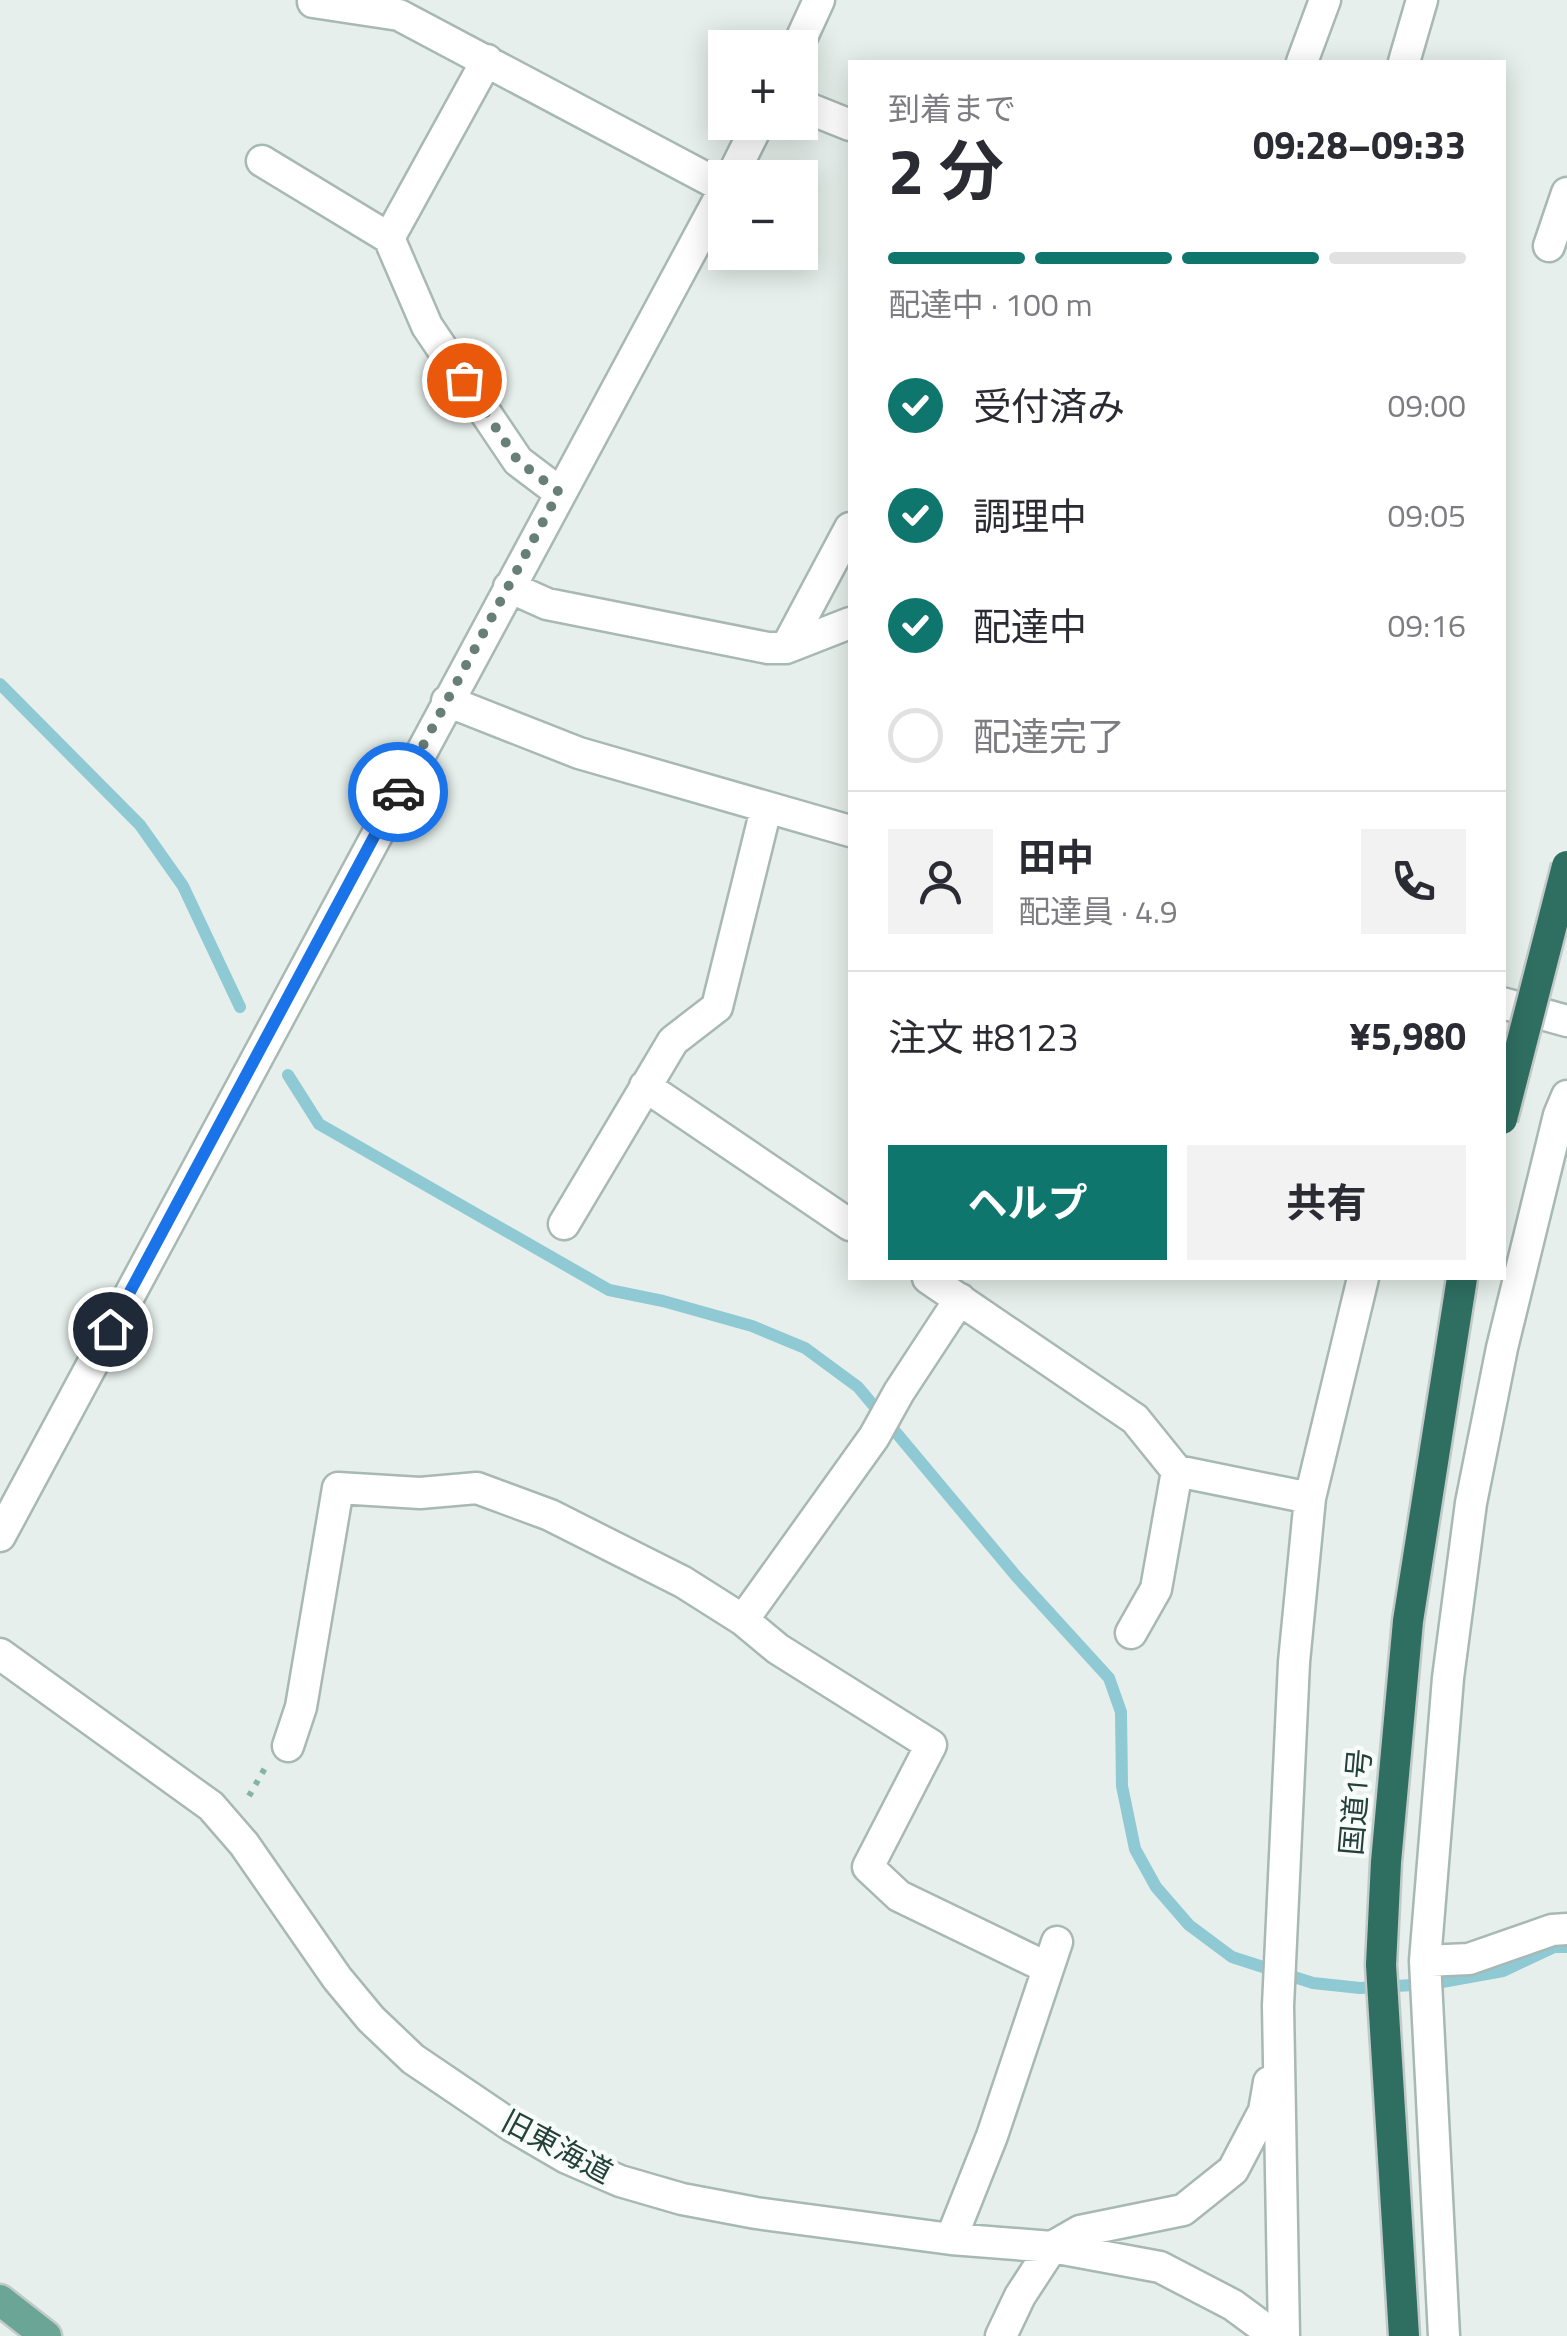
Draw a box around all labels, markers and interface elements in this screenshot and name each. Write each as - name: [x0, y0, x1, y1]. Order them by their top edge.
- map controls: [708, 30, 818, 270]
- button: +: [708, 30, 818, 140]
- text: 到着まで: [888, 84, 1016, 132]
- text: 09:28–09:33: [1253, 116, 1466, 174]
- text: 2 分: [888, 120, 1004, 219]
- button: −: [708, 160, 818, 270]
- text: 配達中 · 100 m: [888, 280, 1093, 328]
- pin: [422, 338, 507, 423]
- icon: bag: [437, 353, 492, 408]
- text: 受付済み: [973, 377, 1125, 435]
- icon: check: [888, 378, 943, 433]
- text: 09:00: [1387, 381, 1466, 429]
- text: 調理中: [973, 487, 1087, 545]
- icon: check: [888, 488, 943, 543]
- text: 09:05: [1387, 491, 1466, 539]
- text: 配達中: [973, 597, 1087, 655]
- icon: check: [888, 598, 943, 653]
- text: 09:16: [1387, 601, 1466, 649]
- text: 配達完了: [973, 707, 1125, 765]
- courier: [348, 742, 448, 842]
- icon: car: [371, 765, 426, 820]
- text: 田中: [1018, 828, 1094, 886]
- button: person: [888, 829, 993, 934]
- button: phone: [1361, 829, 1466, 934]
- text: 配達員 · 4.9: [1018, 887, 1178, 935]
- text: ¥5,980: [1350, 1007, 1466, 1065]
- text: 注文 #8123: [888, 1008, 1079, 1066]
- button: ヘルプ: [888, 1145, 1167, 1260]
- button: 共有: [1187, 1145, 1466, 1260]
- pin: [68, 1287, 153, 1372]
- icon: home: [83, 1302, 138, 1357]
- street label: 国道1号: [1327, 1747, 1383, 1857]
- street label: 旧東海道: [494, 2098, 621, 2195]

